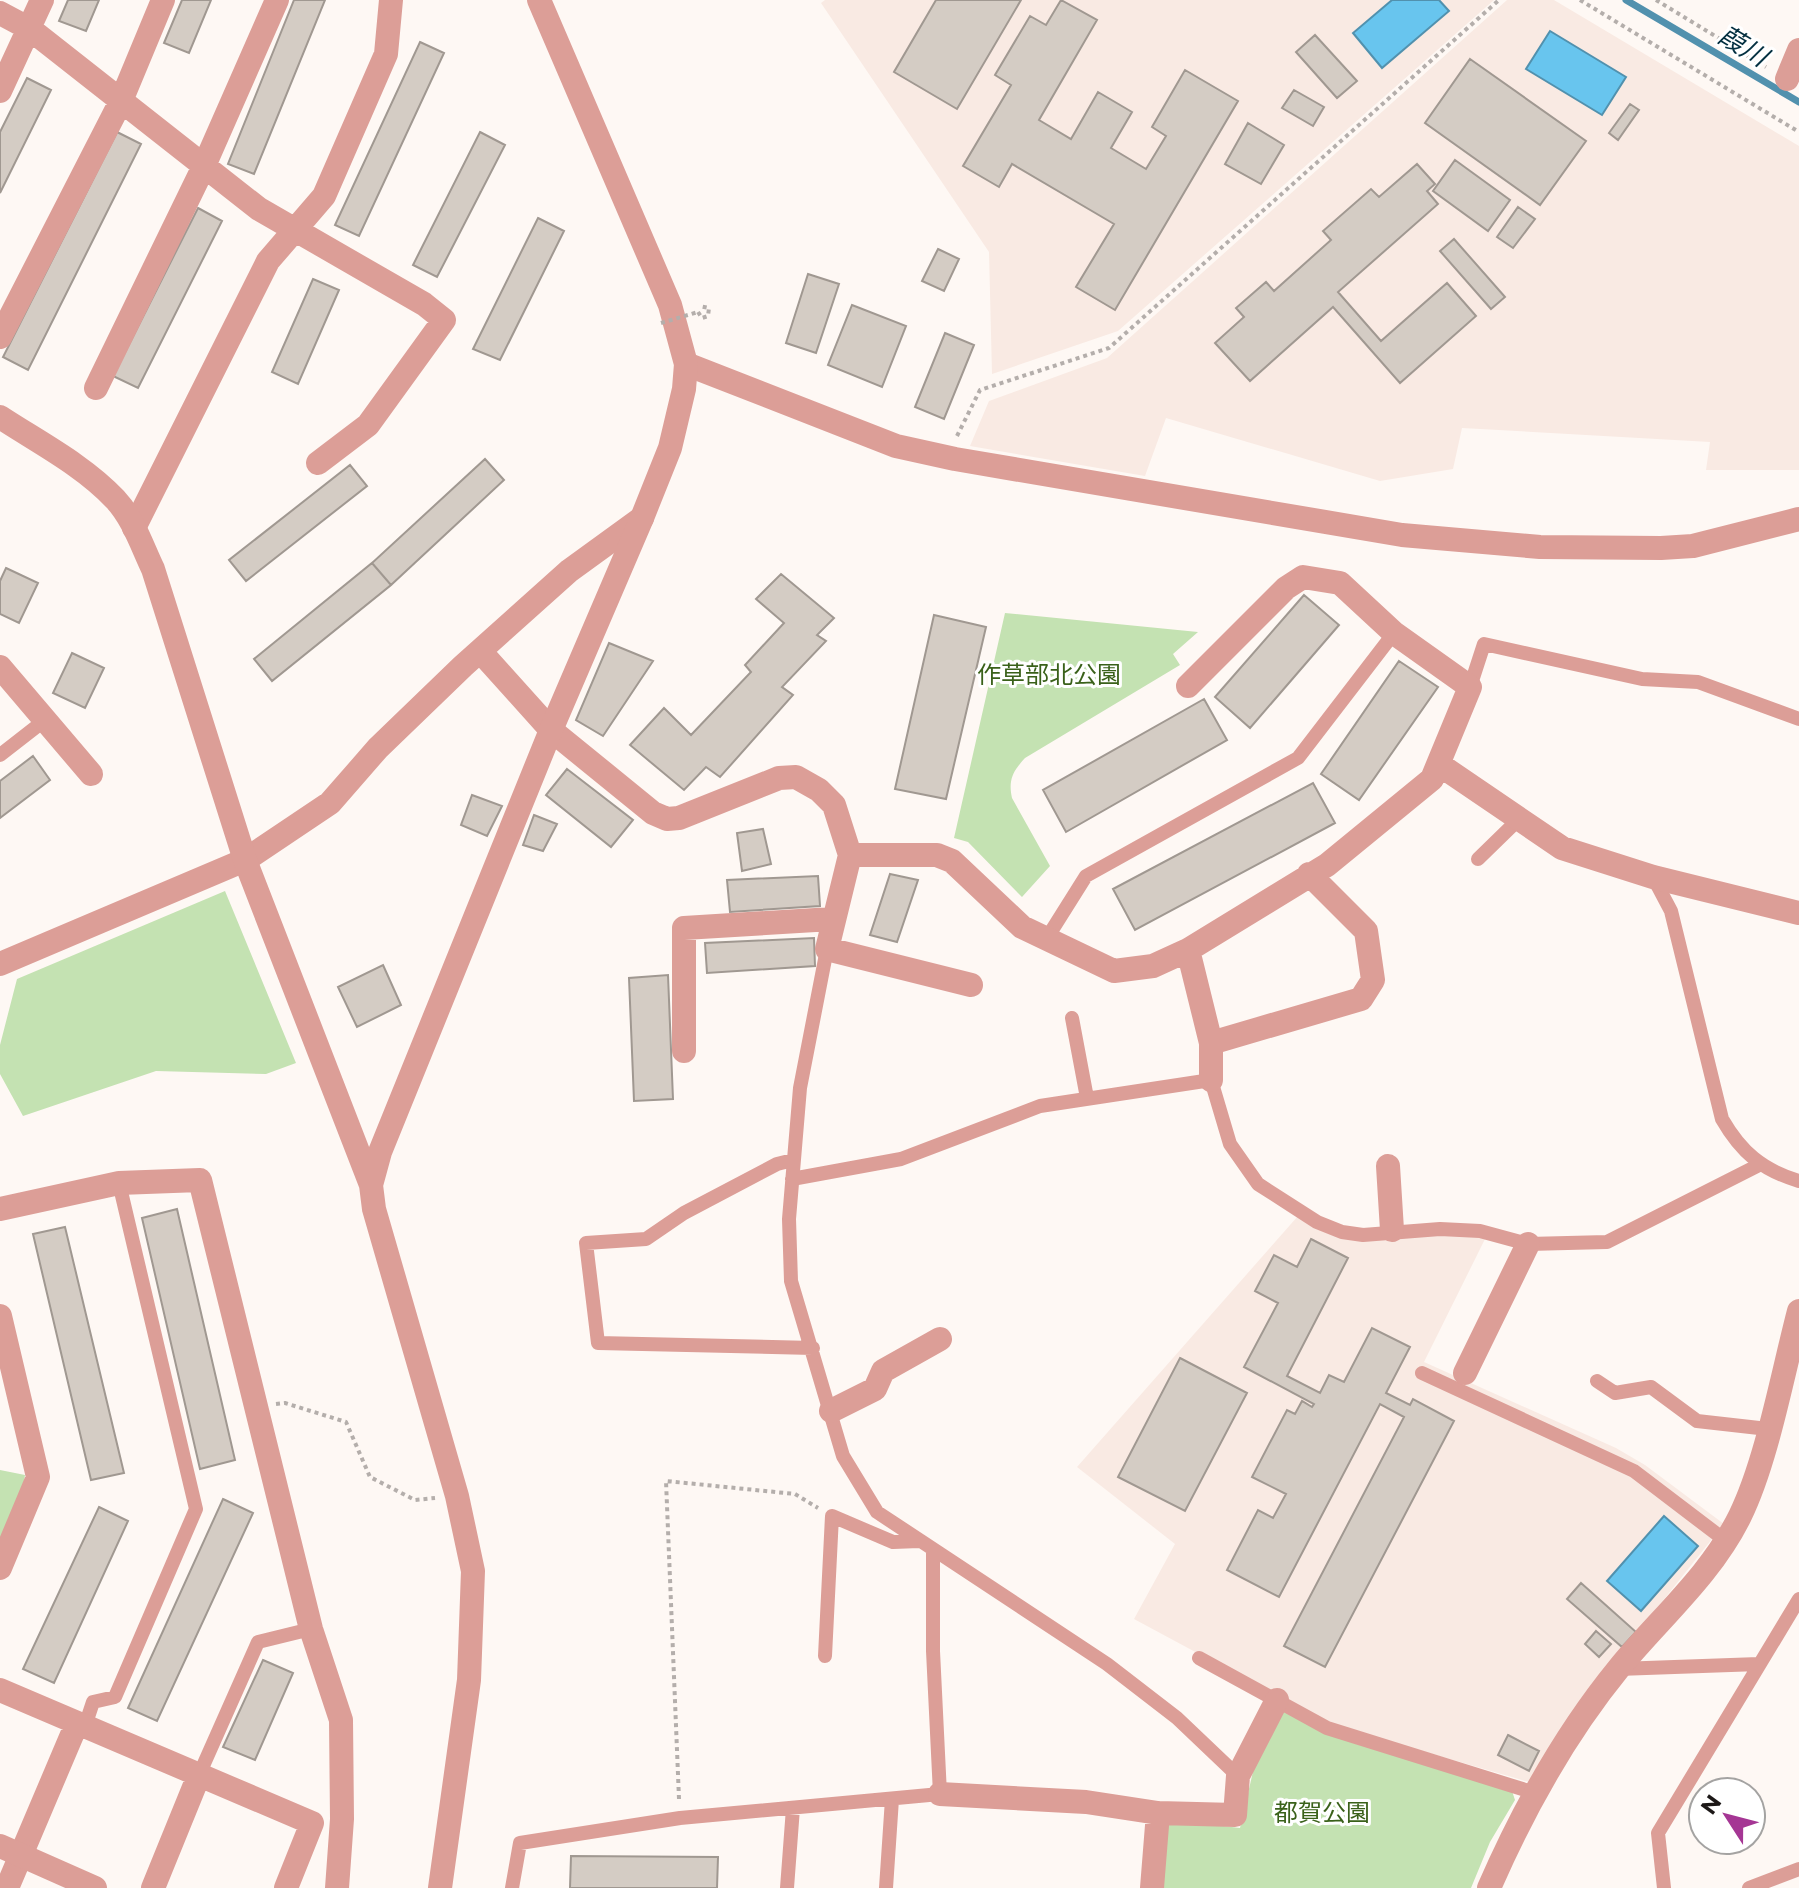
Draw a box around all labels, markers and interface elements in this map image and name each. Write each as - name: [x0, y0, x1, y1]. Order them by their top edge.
- water label: 葭川: [1712, 19, 1776, 75]
- park label: 作草部北公園: [977, 660, 1121, 689]
- north arrow: [1687, 1776, 1767, 1856]
- text: N: [1695, 1789, 1727, 1820]
- park label: 都賀公園: [1274, 1798, 1370, 1827]

